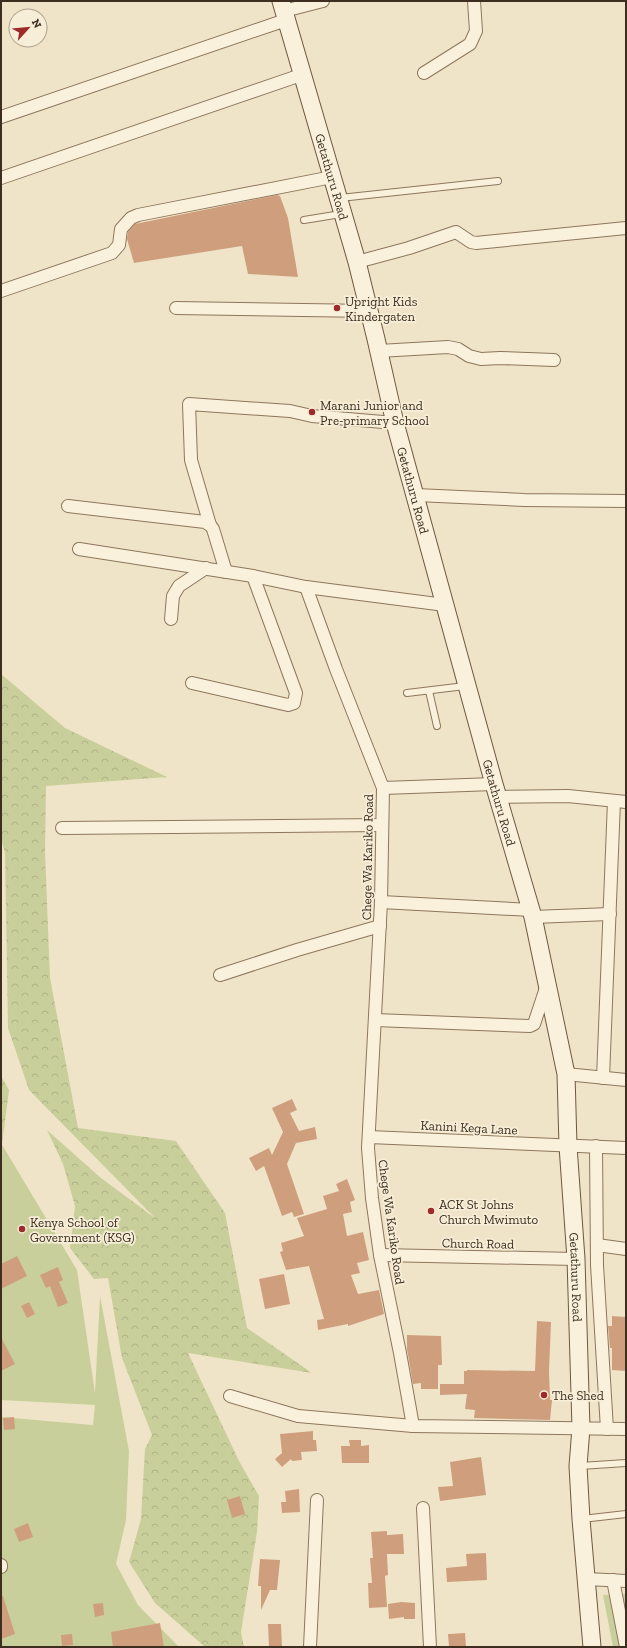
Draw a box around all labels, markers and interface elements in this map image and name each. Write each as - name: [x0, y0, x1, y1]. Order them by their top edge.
- north arrow: [8, 8, 48, 48]
- text: N: [29, 17, 44, 31]
- street label: Getathuru Road: [312, 132, 351, 222]
- place label: Upright Kids Kindergaten: [345, 294, 418, 324]
- marker: Upright Kids Kindergaten: [332, 303, 342, 313]
- place label: Marani Junior and Pre-primary School: [320, 398, 429, 428]
- marker: Marani Junior and Pre-primary School: [307, 407, 317, 417]
- street label: Getathuru Road: [394, 445, 432, 535]
- street label: Getathuru Road: [480, 758, 519, 848]
- street label: Chege Wa Kariko Road: [359, 794, 376, 920]
- street label: Kanini Kega Lane: [420, 1117, 518, 1138]
- street label: Chege Wa Kariko Road: [375, 1159, 408, 1286]
- place label: ACK St Johns Church Mwimuto: [439, 1197, 539, 1227]
- marker: ACK St Johns Church Mwimuto: [426, 1206, 436, 1216]
- place label: Kenya School of Government (KSG): [30, 1215, 135, 1245]
- marker: Kenya School of Government (KSG): [17, 1224, 27, 1234]
- street label: Getathuru Road: [566, 1232, 585, 1322]
- street label: Church Road: [442, 1235, 514, 1252]
- place label: The Shed: [552, 1388, 604, 1403]
- marker: The Shed: [539, 1390, 549, 1400]

